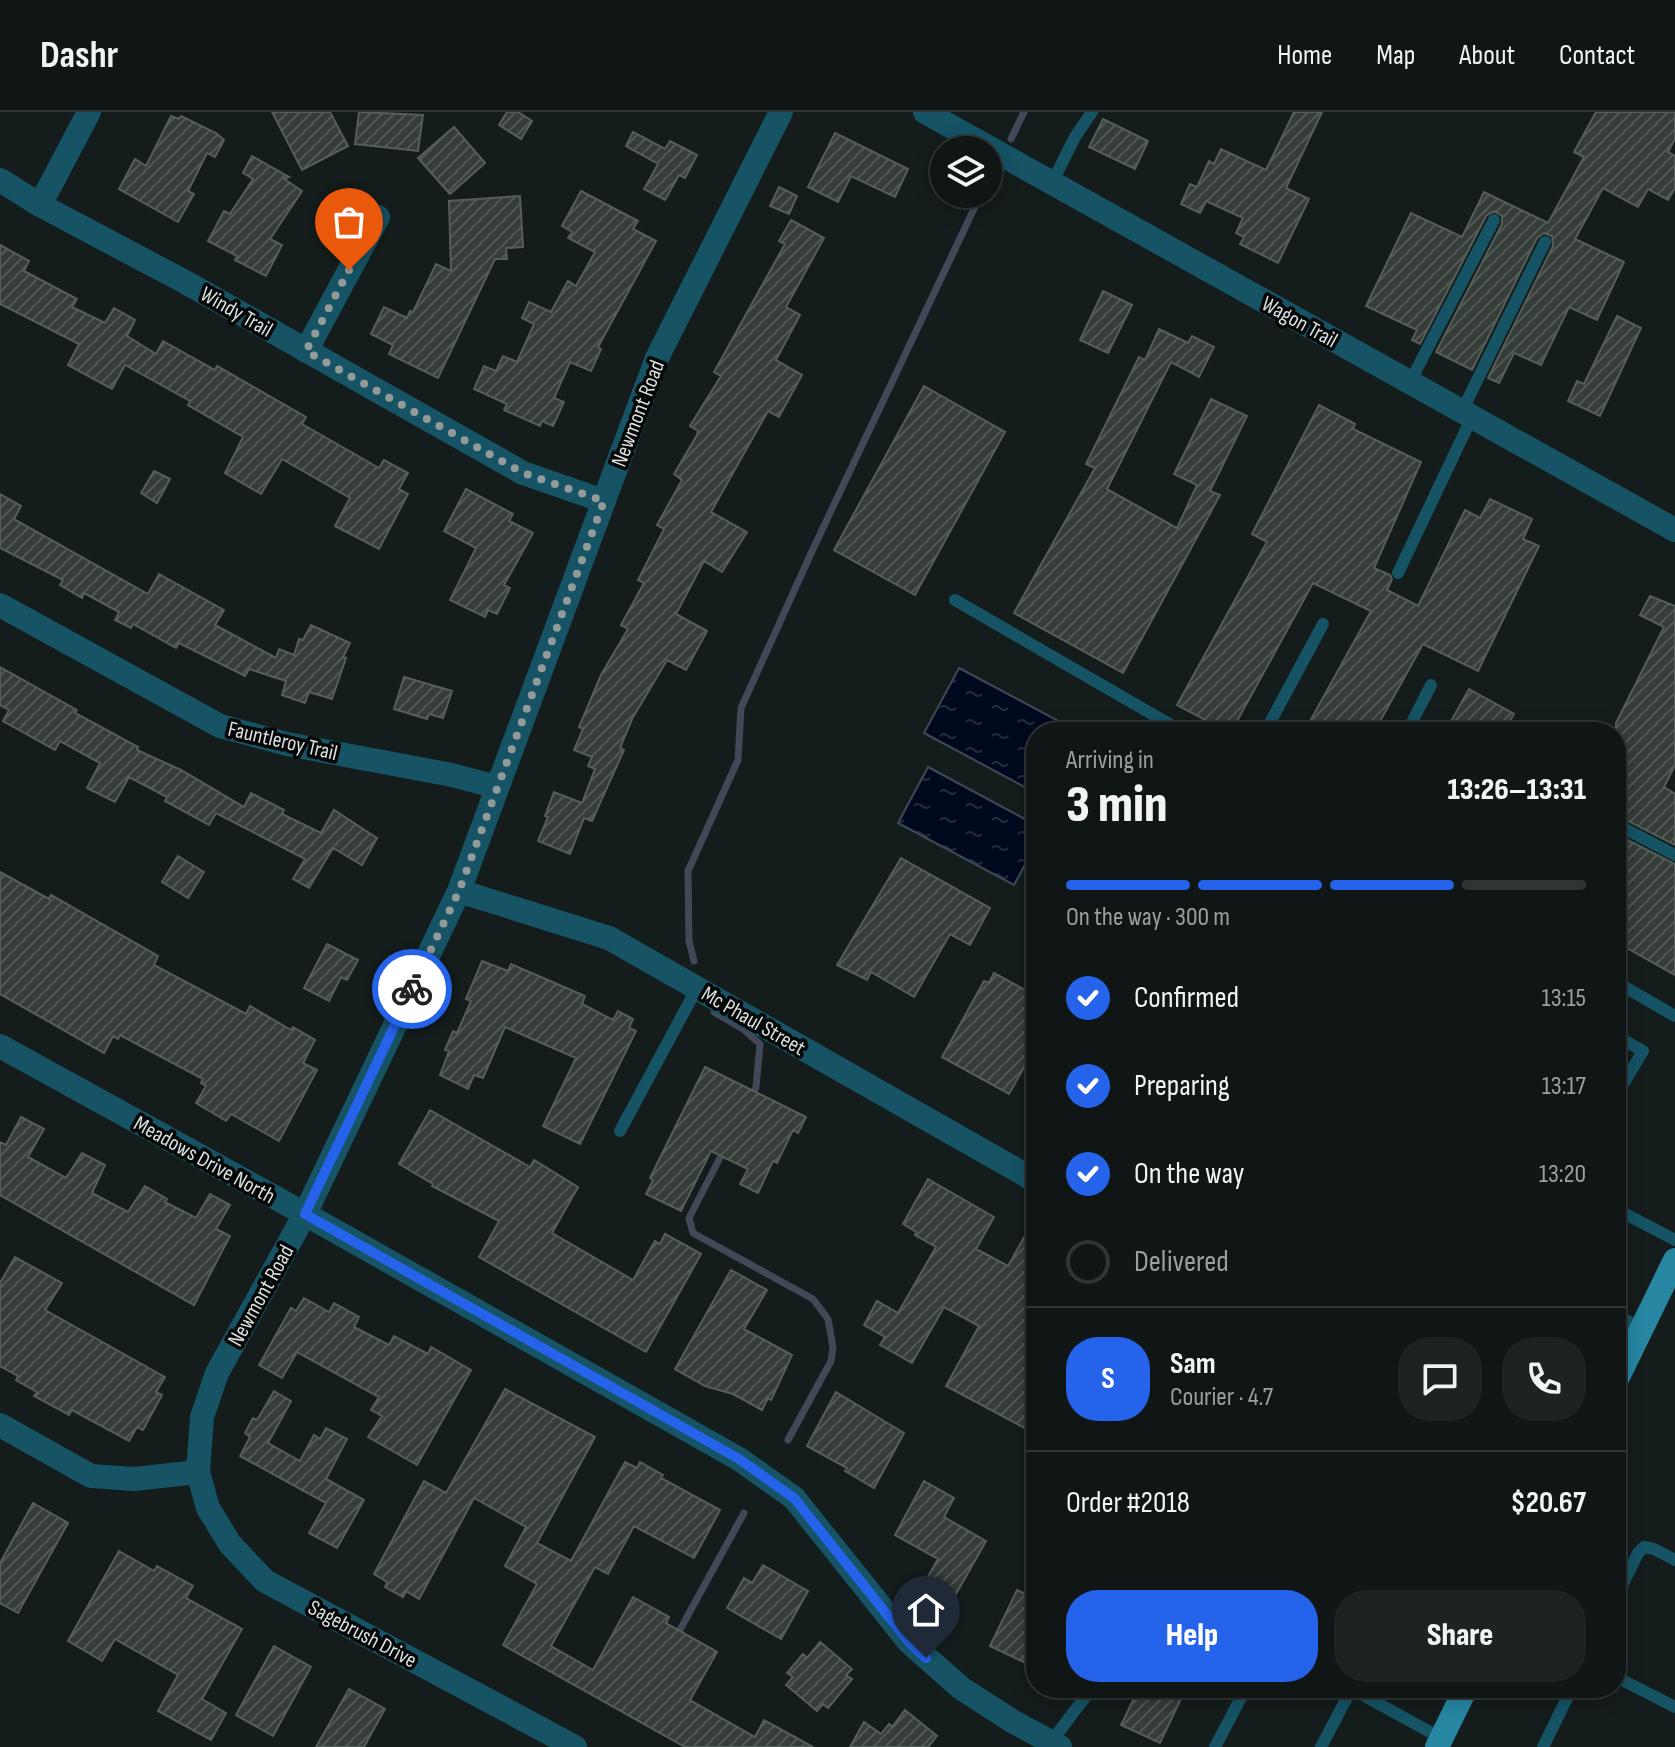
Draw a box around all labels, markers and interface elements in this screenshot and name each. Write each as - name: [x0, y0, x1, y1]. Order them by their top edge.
- text: Dashr: [40, 33, 118, 78]
- text: Home: [1277, 39, 1332, 72]
- text: Map: [1376, 39, 1415, 72]
- text: About: [1459, 39, 1515, 72]
- text: Contact: [1559, 39, 1635, 72]
- map controls: [930, 136, 1002, 208]
- button: layers: [930, 136, 1002, 208]
- pin: [315, 188, 383, 270]
- icon: bag: [327, 200, 371, 244]
- street label: Windy Trail: [195, 281, 277, 344]
- street label: Wagon Trail: [1256, 290, 1342, 354]
- street label: Newmont Road: [606, 356, 671, 471]
- street label: Fauntleroy Trail: [225, 716, 340, 767]
- text: Arriving in: [1066, 745, 1154, 776]
- text: 13:26–13:31: [1447, 772, 1586, 808]
- text: 3 min: [1066, 774, 1168, 837]
- text: On the way · 300 m: [1066, 902, 1230, 933]
- courier: [372, 949, 452, 1029]
- icon: bike: [390, 967, 434, 1011]
- icon: check: [1066, 976, 1110, 1020]
- text: Confirmed: [1134, 980, 1239, 1016]
- street label: Mc Phaul Street: [696, 981, 810, 1062]
- text: 13:15: [1542, 983, 1586, 1014]
- icon: check: [1066, 1064, 1110, 1108]
- text: Preparing: [1134, 1068, 1230, 1104]
- text: 13:17: [1542, 1071, 1586, 1102]
- street label: Meadows Drive North: [129, 1110, 280, 1210]
- icon: check: [1066, 1152, 1110, 1196]
- text: On the way: [1134, 1156, 1244, 1192]
- text: 13:20: [1539, 1159, 1586, 1190]
- street label: Newmont Road: [222, 1240, 300, 1351]
- text: Delivered: [1134, 1244, 1229, 1280]
- button: chat: [1398, 1337, 1482, 1421]
- button: phone: [1502, 1337, 1586, 1421]
- text: Sam: [1170, 1346, 1216, 1382]
- text: S: [1101, 1361, 1115, 1397]
- text: Courier · 4.7: [1170, 1382, 1273, 1413]
- text: Order #2018: [1066, 1485, 1190, 1521]
- text: $20.67: [1510, 1485, 1586, 1521]
- pin: [892, 1576, 960, 1658]
- icon: home: [904, 1588, 948, 1632]
- button: Help: [1066, 1590, 1318, 1682]
- button: Share: [1334, 1590, 1586, 1682]
- street label: Sagebrush Drive: [303, 1594, 421, 1674]

